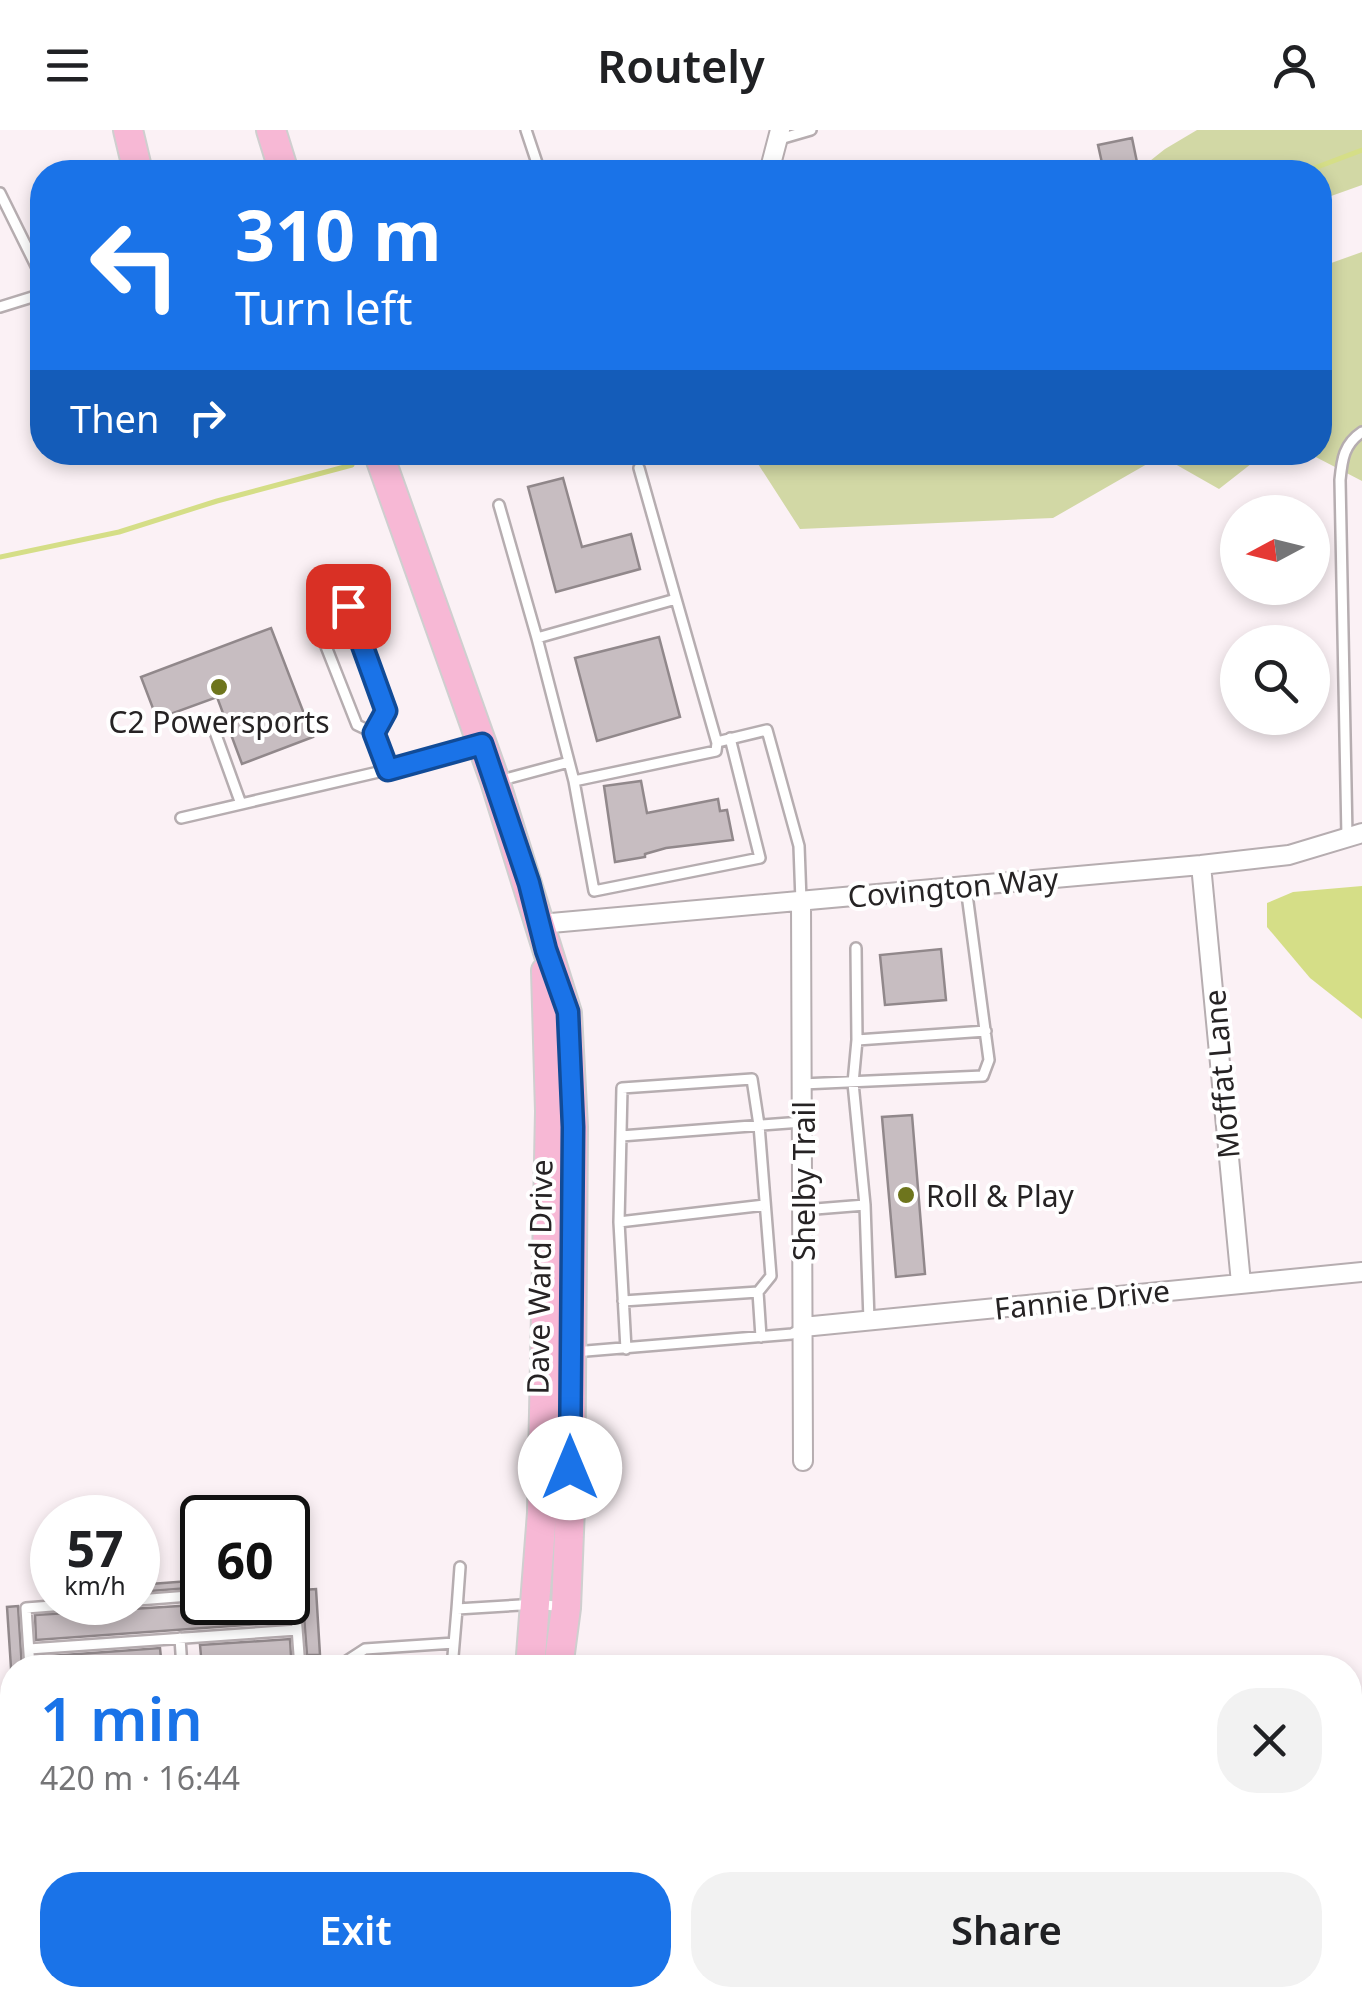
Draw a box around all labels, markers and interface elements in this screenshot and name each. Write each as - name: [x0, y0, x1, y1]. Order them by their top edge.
- text: Routely: [597, 35, 765, 96]
- icon: menu: [40, 38, 95, 93]
- icon: person: [1267, 38, 1322, 93]
- text: 310 m: [235, 186, 442, 282]
- icon: left: [70, 200, 200, 330]
- text: Turn left: [235, 277, 412, 338]
- icon: right: [180, 390, 235, 445]
- text: Then: [70, 392, 160, 444]
- north arrow: [1220, 495, 1330, 605]
- map controls: [1220, 495, 1330, 735]
- pin: [306, 564, 391, 649]
- icon: arrive: [321, 579, 376, 634]
- button: search: [1220, 625, 1330, 735]
- marker: C2 Powersports: [208, 676, 230, 698]
- place label: C2 Powersports: [108, 701, 330, 742]
- street label: Covington Way: [846, 857, 1061, 917]
- street label: Moffat Lane: [1193, 988, 1249, 1160]
- street label: Shelby Trail: [783, 1101, 824, 1261]
- street label: Dave Ward Drive: [516, 1159, 562, 1395]
- place label: Roll & Play: [926, 1175, 1075, 1216]
- marker: Roll & Play: [895, 1184, 917, 1206]
- street label: Fannie Drive: [992, 1269, 1172, 1329]
- position arrow: [518, 1416, 622, 1520]
- speed limit sign: 60: [180, 1495, 310, 1625]
- text: 57: [66, 1514, 124, 1582]
- text: km/h: [64, 1568, 126, 1602]
- text: 1 min: [40, 1677, 203, 1759]
- button: close: [1217, 1688, 1322, 1793]
- text: 420 m · 16:44: [40, 1756, 240, 1799]
- button: Exit: [40, 1872, 671, 1987]
- button: Share: [691, 1872, 1322, 1987]

